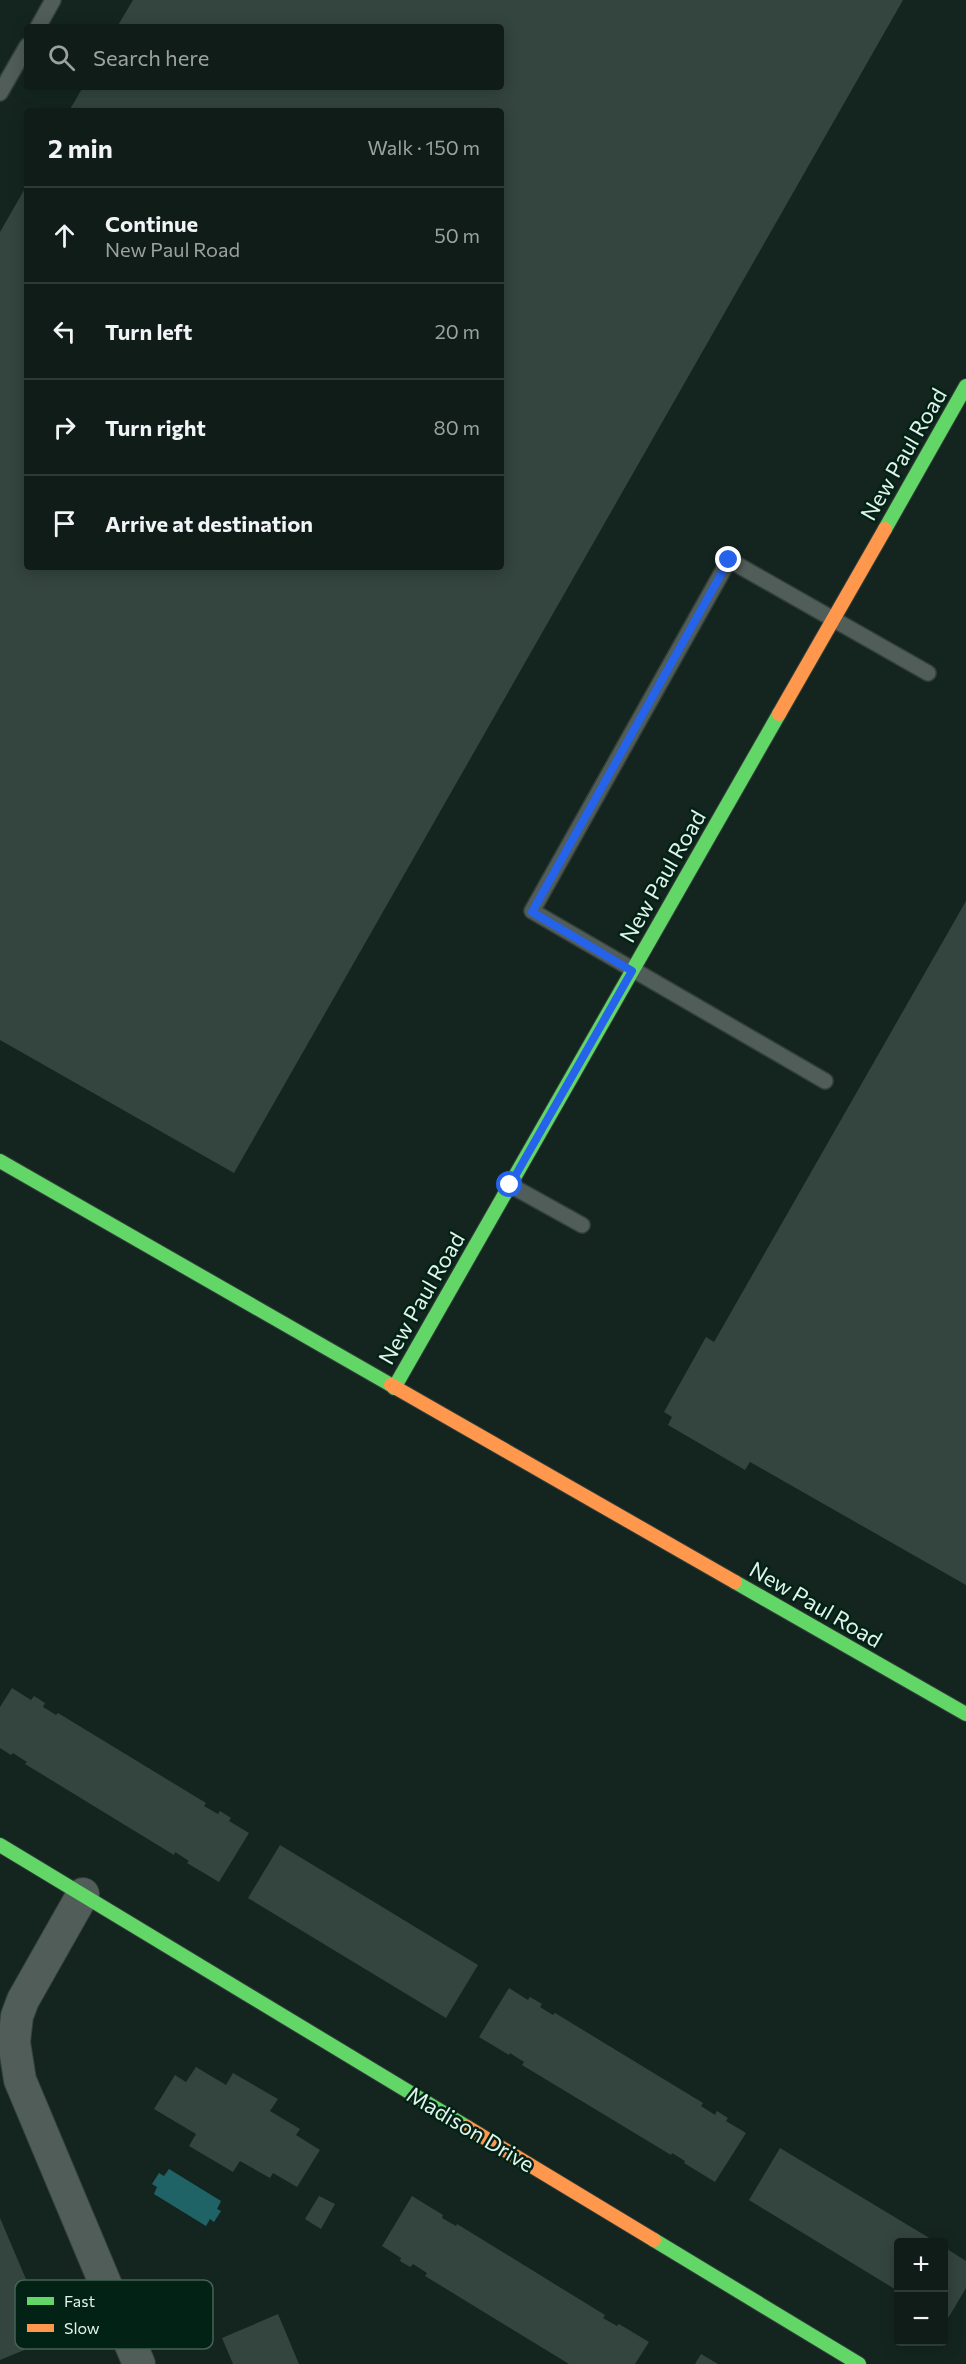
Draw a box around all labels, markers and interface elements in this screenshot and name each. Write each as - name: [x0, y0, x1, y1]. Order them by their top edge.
- search box: [24, 24, 504, 90]
- icon: search: [45, 41, 78, 74]
- text: Search here: [93, 44, 209, 71]
- text: 2 min: [48, 132, 113, 163]
- text: Walk · 150 m: [368, 135, 480, 159]
- text: Continue: [105, 210, 198, 237]
- icon: ahead: [48, 219, 81, 252]
- text: 50 m: [434, 223, 480, 247]
- text: New Paul Road: [105, 237, 240, 261]
- icon: left: [48, 315, 81, 348]
- text: Turn left: [105, 318, 192, 345]
- text: 20 m: [435, 319, 480, 343]
- street label: New Paul Road: [854, 383, 952, 525]
- icon: right: [48, 411, 81, 444]
- text: Turn right: [105, 414, 206, 441]
- text: 80 m: [434, 415, 480, 439]
- icon: arrive: [48, 507, 81, 540]
- text: Arrive at destination: [105, 510, 313, 537]
- route end: [715, 546, 741, 572]
- street label: New Paul Road: [613, 805, 711, 947]
- route start: [496, 1171, 522, 1197]
- street label: New Paul Road: [372, 1227, 470, 1369]
- street label: New Paul Road: [745, 1555, 887, 1653]
- street label: Madison Drive: [402, 2080, 540, 2178]
- map controls: [894, 2238, 948, 2346]
- button: +: [894, 2238, 948, 2292]
- legend: [15, 2280, 213, 2349]
- text: Fast: [64, 2291, 95, 2310]
- button: −: [894, 2292, 948, 2346]
- text: Slow: [64, 2318, 100, 2337]

